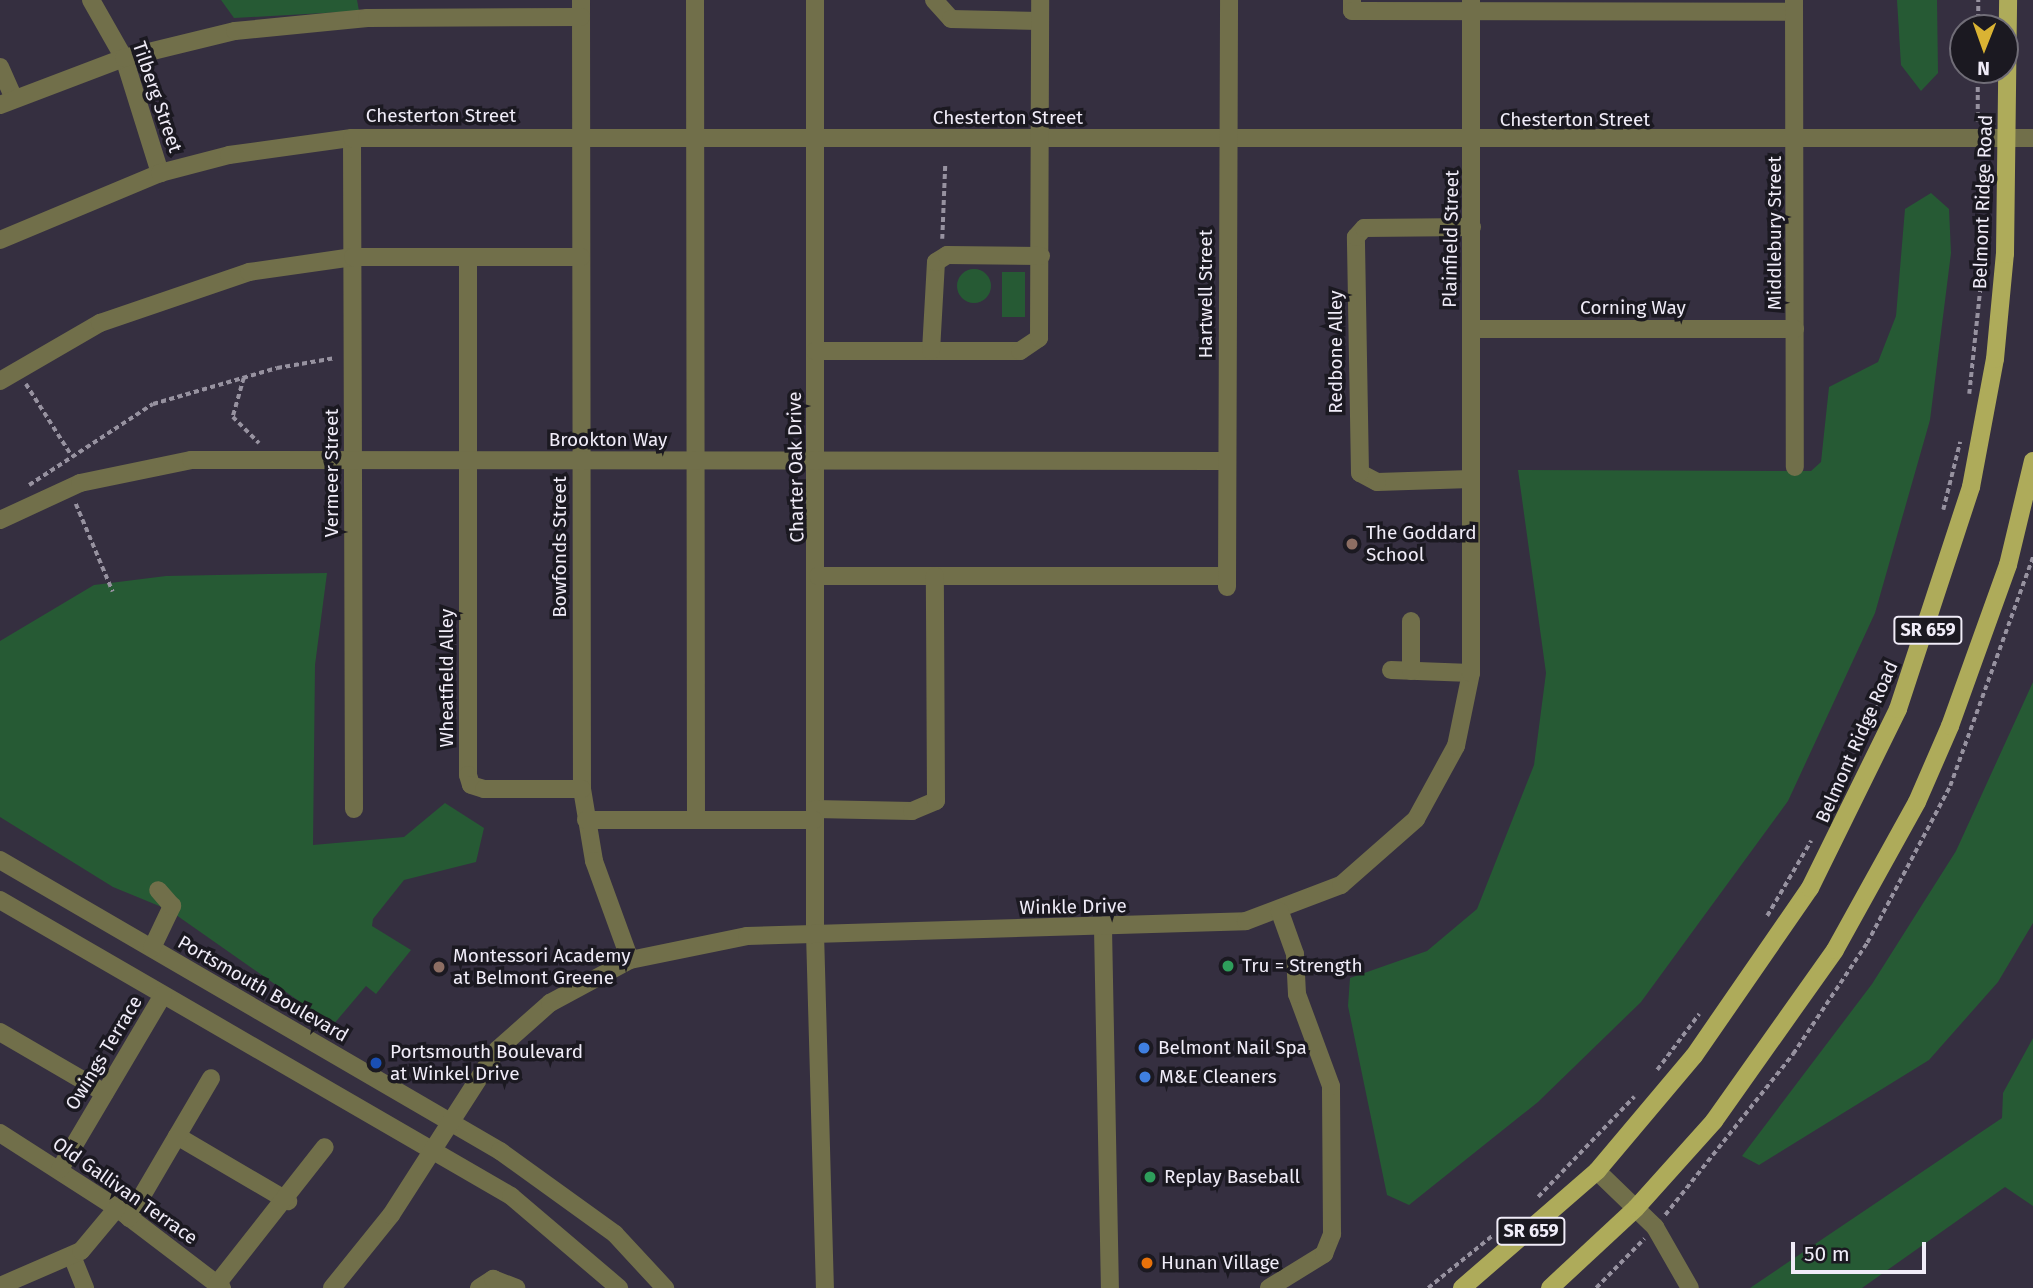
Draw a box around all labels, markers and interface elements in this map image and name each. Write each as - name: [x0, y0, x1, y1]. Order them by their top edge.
- north arrow: [1949, 14, 2019, 84]
- street label: Tilberg Street: [127, 38, 187, 156]
- text: N: [1977, 57, 1990, 80]
- street label: Chesterton Street: [366, 105, 516, 127]
- street label: Chesterton Street: [933, 107, 1083, 129]
- street label: Chesterton Street: [1500, 109, 1650, 131]
- street label: Belmont Ridge Road: [1969, 114, 1997, 290]
- street label: Middlebury Street: [1764, 156, 1786, 310]
- street label: Plainfield Street: [1438, 170, 1464, 308]
- street label: Hartwell Street: [1195, 229, 1217, 359]
- street label: Redbone Alley: [1325, 290, 1347, 414]
- street label: Corning Way: [1580, 297, 1686, 319]
- street label: Charter Oak Drive: [783, 391, 809, 543]
- street label: Vermeer Street: [321, 409, 343, 537]
- street label: Brookton Way: [549, 429, 667, 451]
- street label: Bowfonds Street: [549, 476, 571, 618]
- place label: The Goddard School: [1366, 522, 1477, 566]
- marker: The Goddard School: [1344, 536, 1360, 552]
- street label: Wheatfield Alley: [436, 609, 458, 747]
- road number: SR 659: [1893, 616, 1963, 644]
- street label: Belmont Ridge Road: [1811, 657, 1903, 827]
- street label: Winkle Drive: [1019, 895, 1127, 919]
- street label: Portsmouth Boulevard: [174, 931, 352, 1047]
- place label: Montessori Academy at Belmont Greene: [453, 945, 631, 989]
- place label: Tru = Strength: [1242, 955, 1363, 977]
- marker: Tru = Strength: [1220, 958, 1236, 974]
- marker: Montessori Academy at Belmont Greene: [431, 959, 447, 975]
- street label: Owings Terrace: [61, 992, 147, 1114]
- place label: Belmont Nail Spa: [1158, 1037, 1307, 1059]
- marker: Belmont Nail Spa: [1136, 1040, 1152, 1056]
- place label: Portsmouth Boulevard at Winkel Drive: [390, 1041, 583, 1085]
- marker: Portsmouth Boulevard at Winkel Drive: [368, 1055, 384, 1071]
- place label: M&E Cleaners: [1159, 1066, 1277, 1088]
- marker: M&E Cleaners: [1137, 1069, 1153, 1085]
- street label: Old Gallivan Terrace: [48, 1132, 202, 1250]
- place label: Replay Baseball: [1164, 1166, 1300, 1188]
- marker: Replay Baseball: [1142, 1169, 1158, 1185]
- road number: SR 659: [1496, 1216, 1566, 1246]
- scale bar: [1795, 1228, 1930, 1272]
- text: 50 m: [1804, 1241, 1850, 1267]
- place label: Hunan Village: [1161, 1252, 1280, 1274]
- marker: Hunan Village: [1139, 1255, 1155, 1271]

